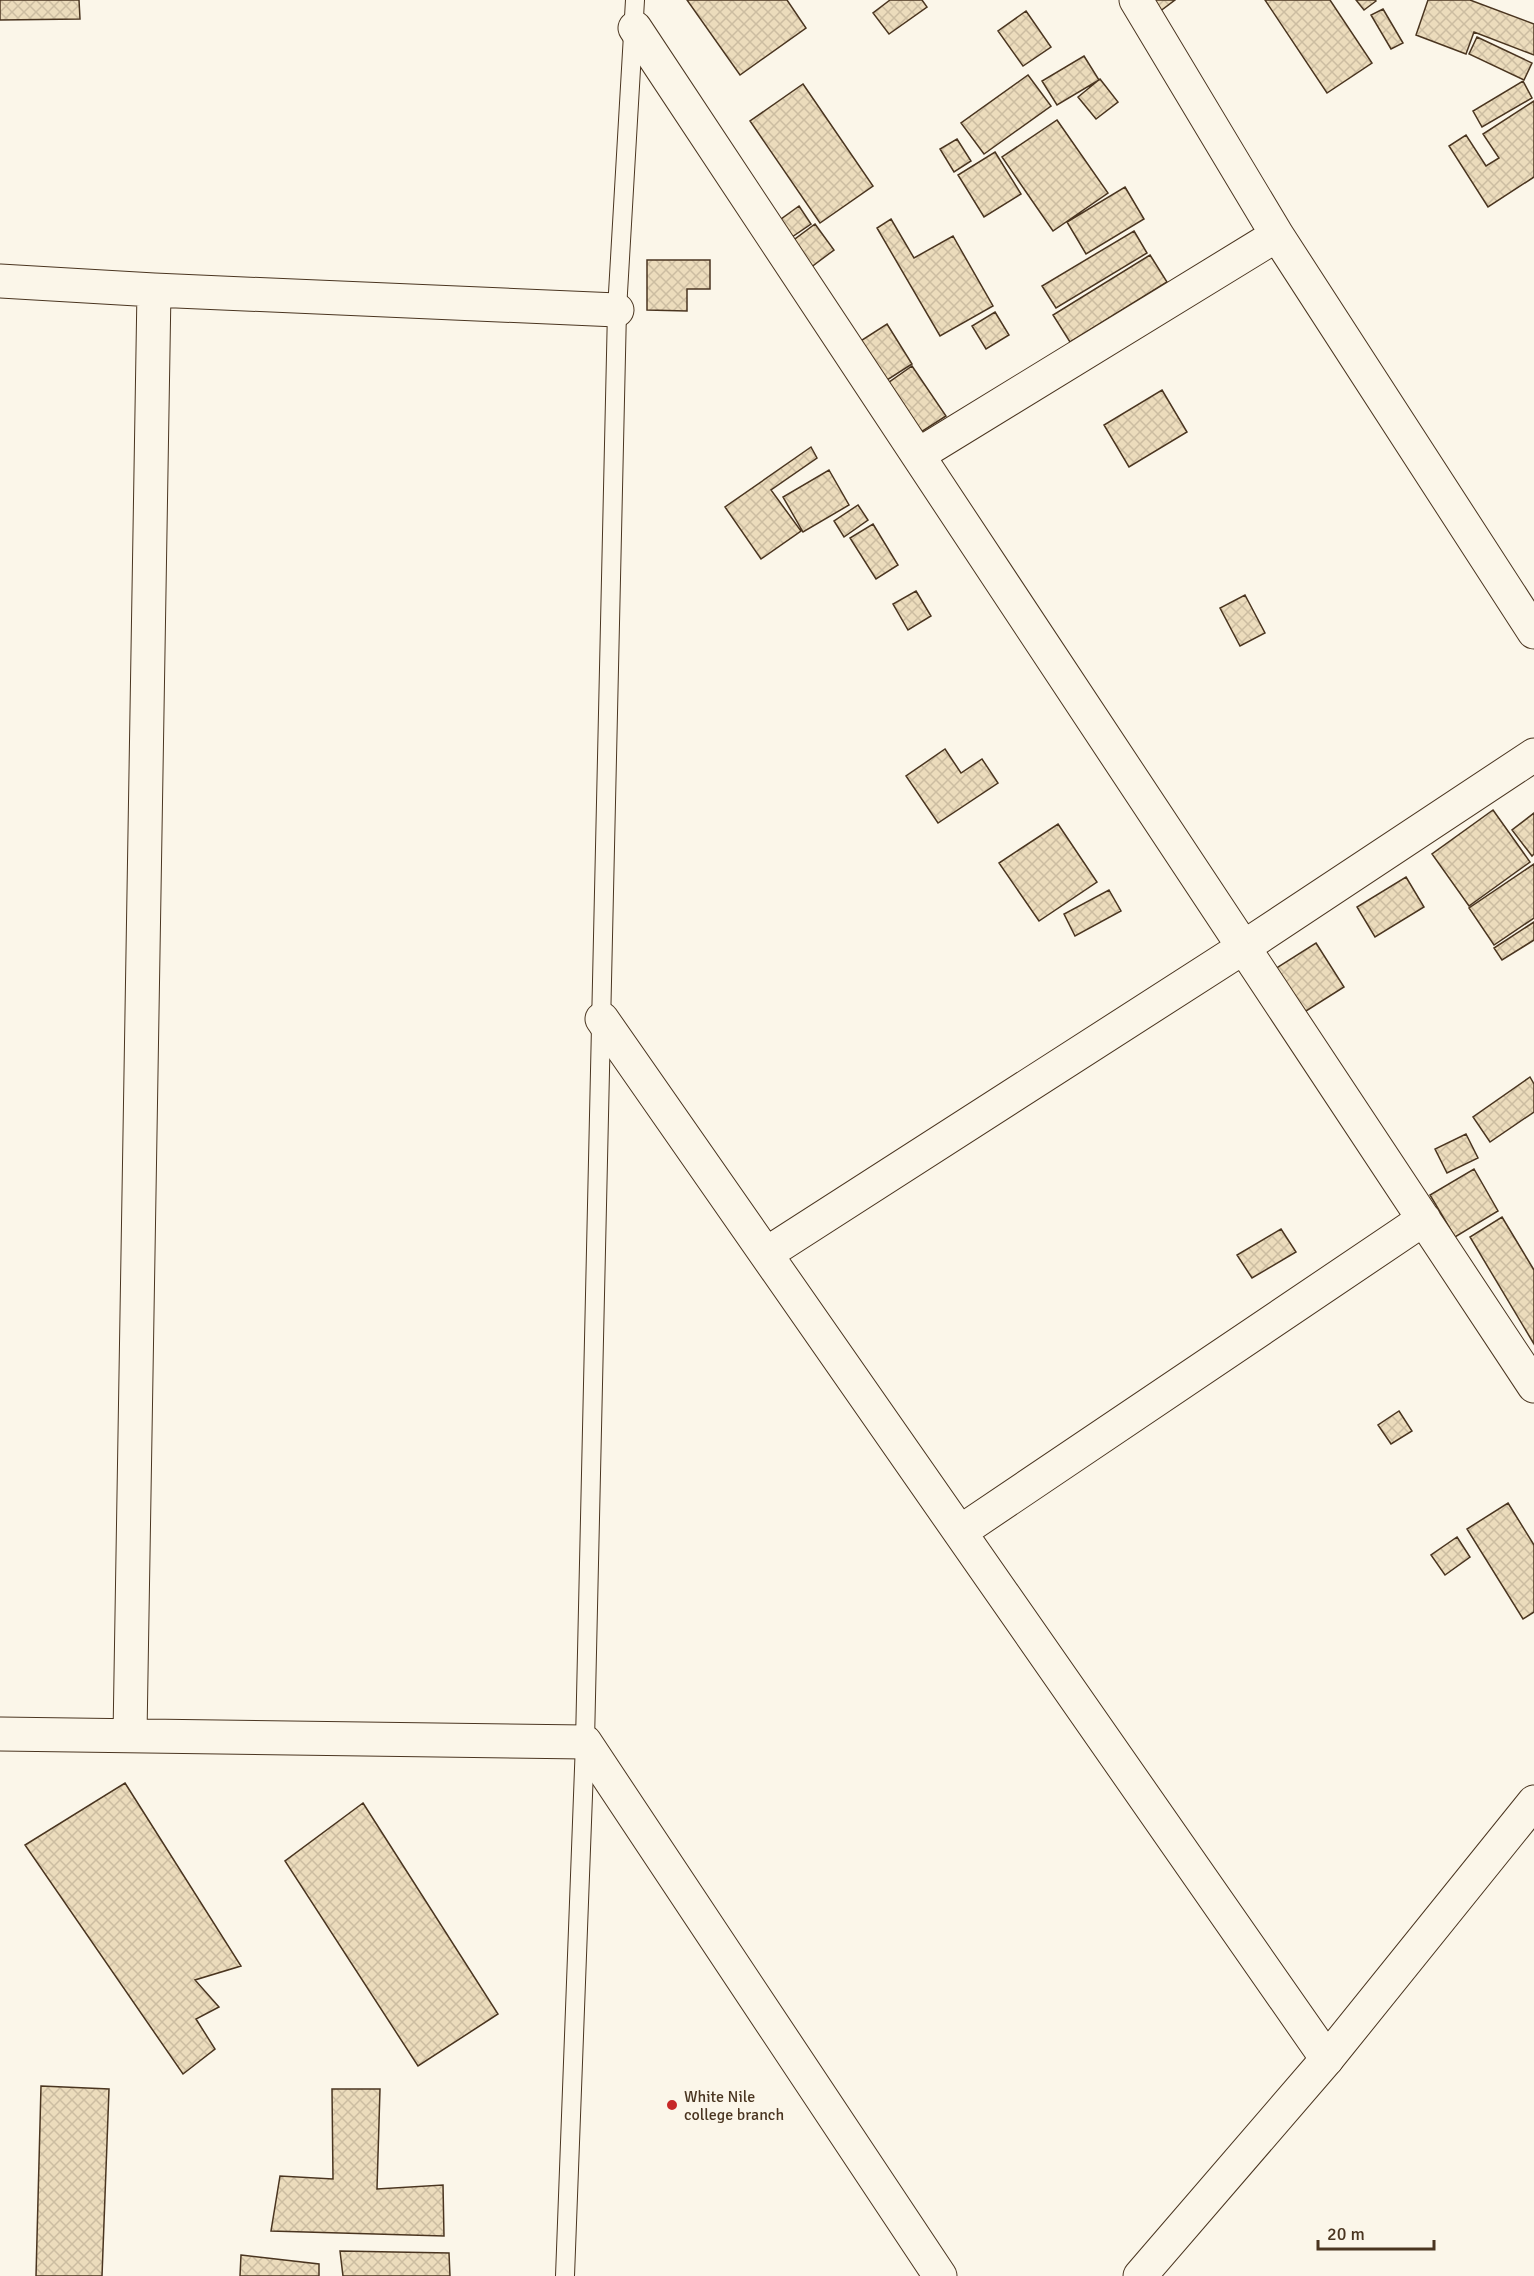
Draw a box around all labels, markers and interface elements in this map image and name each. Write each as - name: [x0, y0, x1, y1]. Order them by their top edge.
- place label: White Nile college branch: [684, 2087, 784, 2125]
- marker: White Nile college branch: [665, 2098, 679, 2112]
- scale bar: [1318, 2213, 1434, 2251]
- text: 20 m: [1327, 2223, 1365, 2245]

